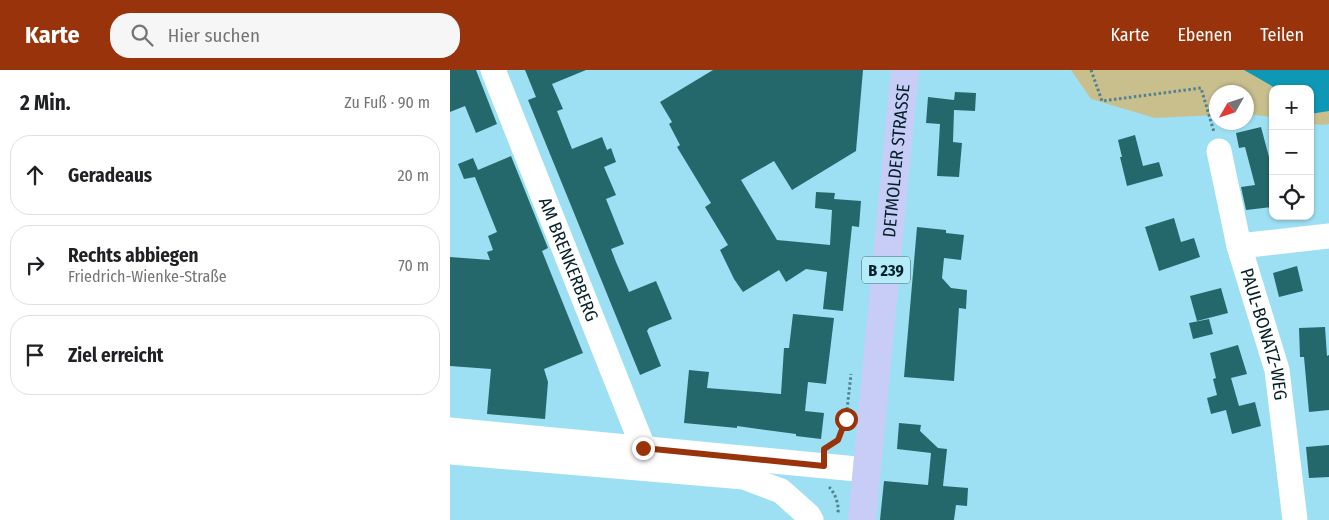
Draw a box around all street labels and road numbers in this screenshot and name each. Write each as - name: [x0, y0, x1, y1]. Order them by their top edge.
- street label: DETMOLDER STRASSE: [878, 83, 915, 238]
- street label: AM BRENKERBERG: [534, 194, 603, 325]
- road number: B 239: [862, 256, 910, 284]
- street label: PAUL-BONATZ-WEG: [1235, 266, 1292, 401]

